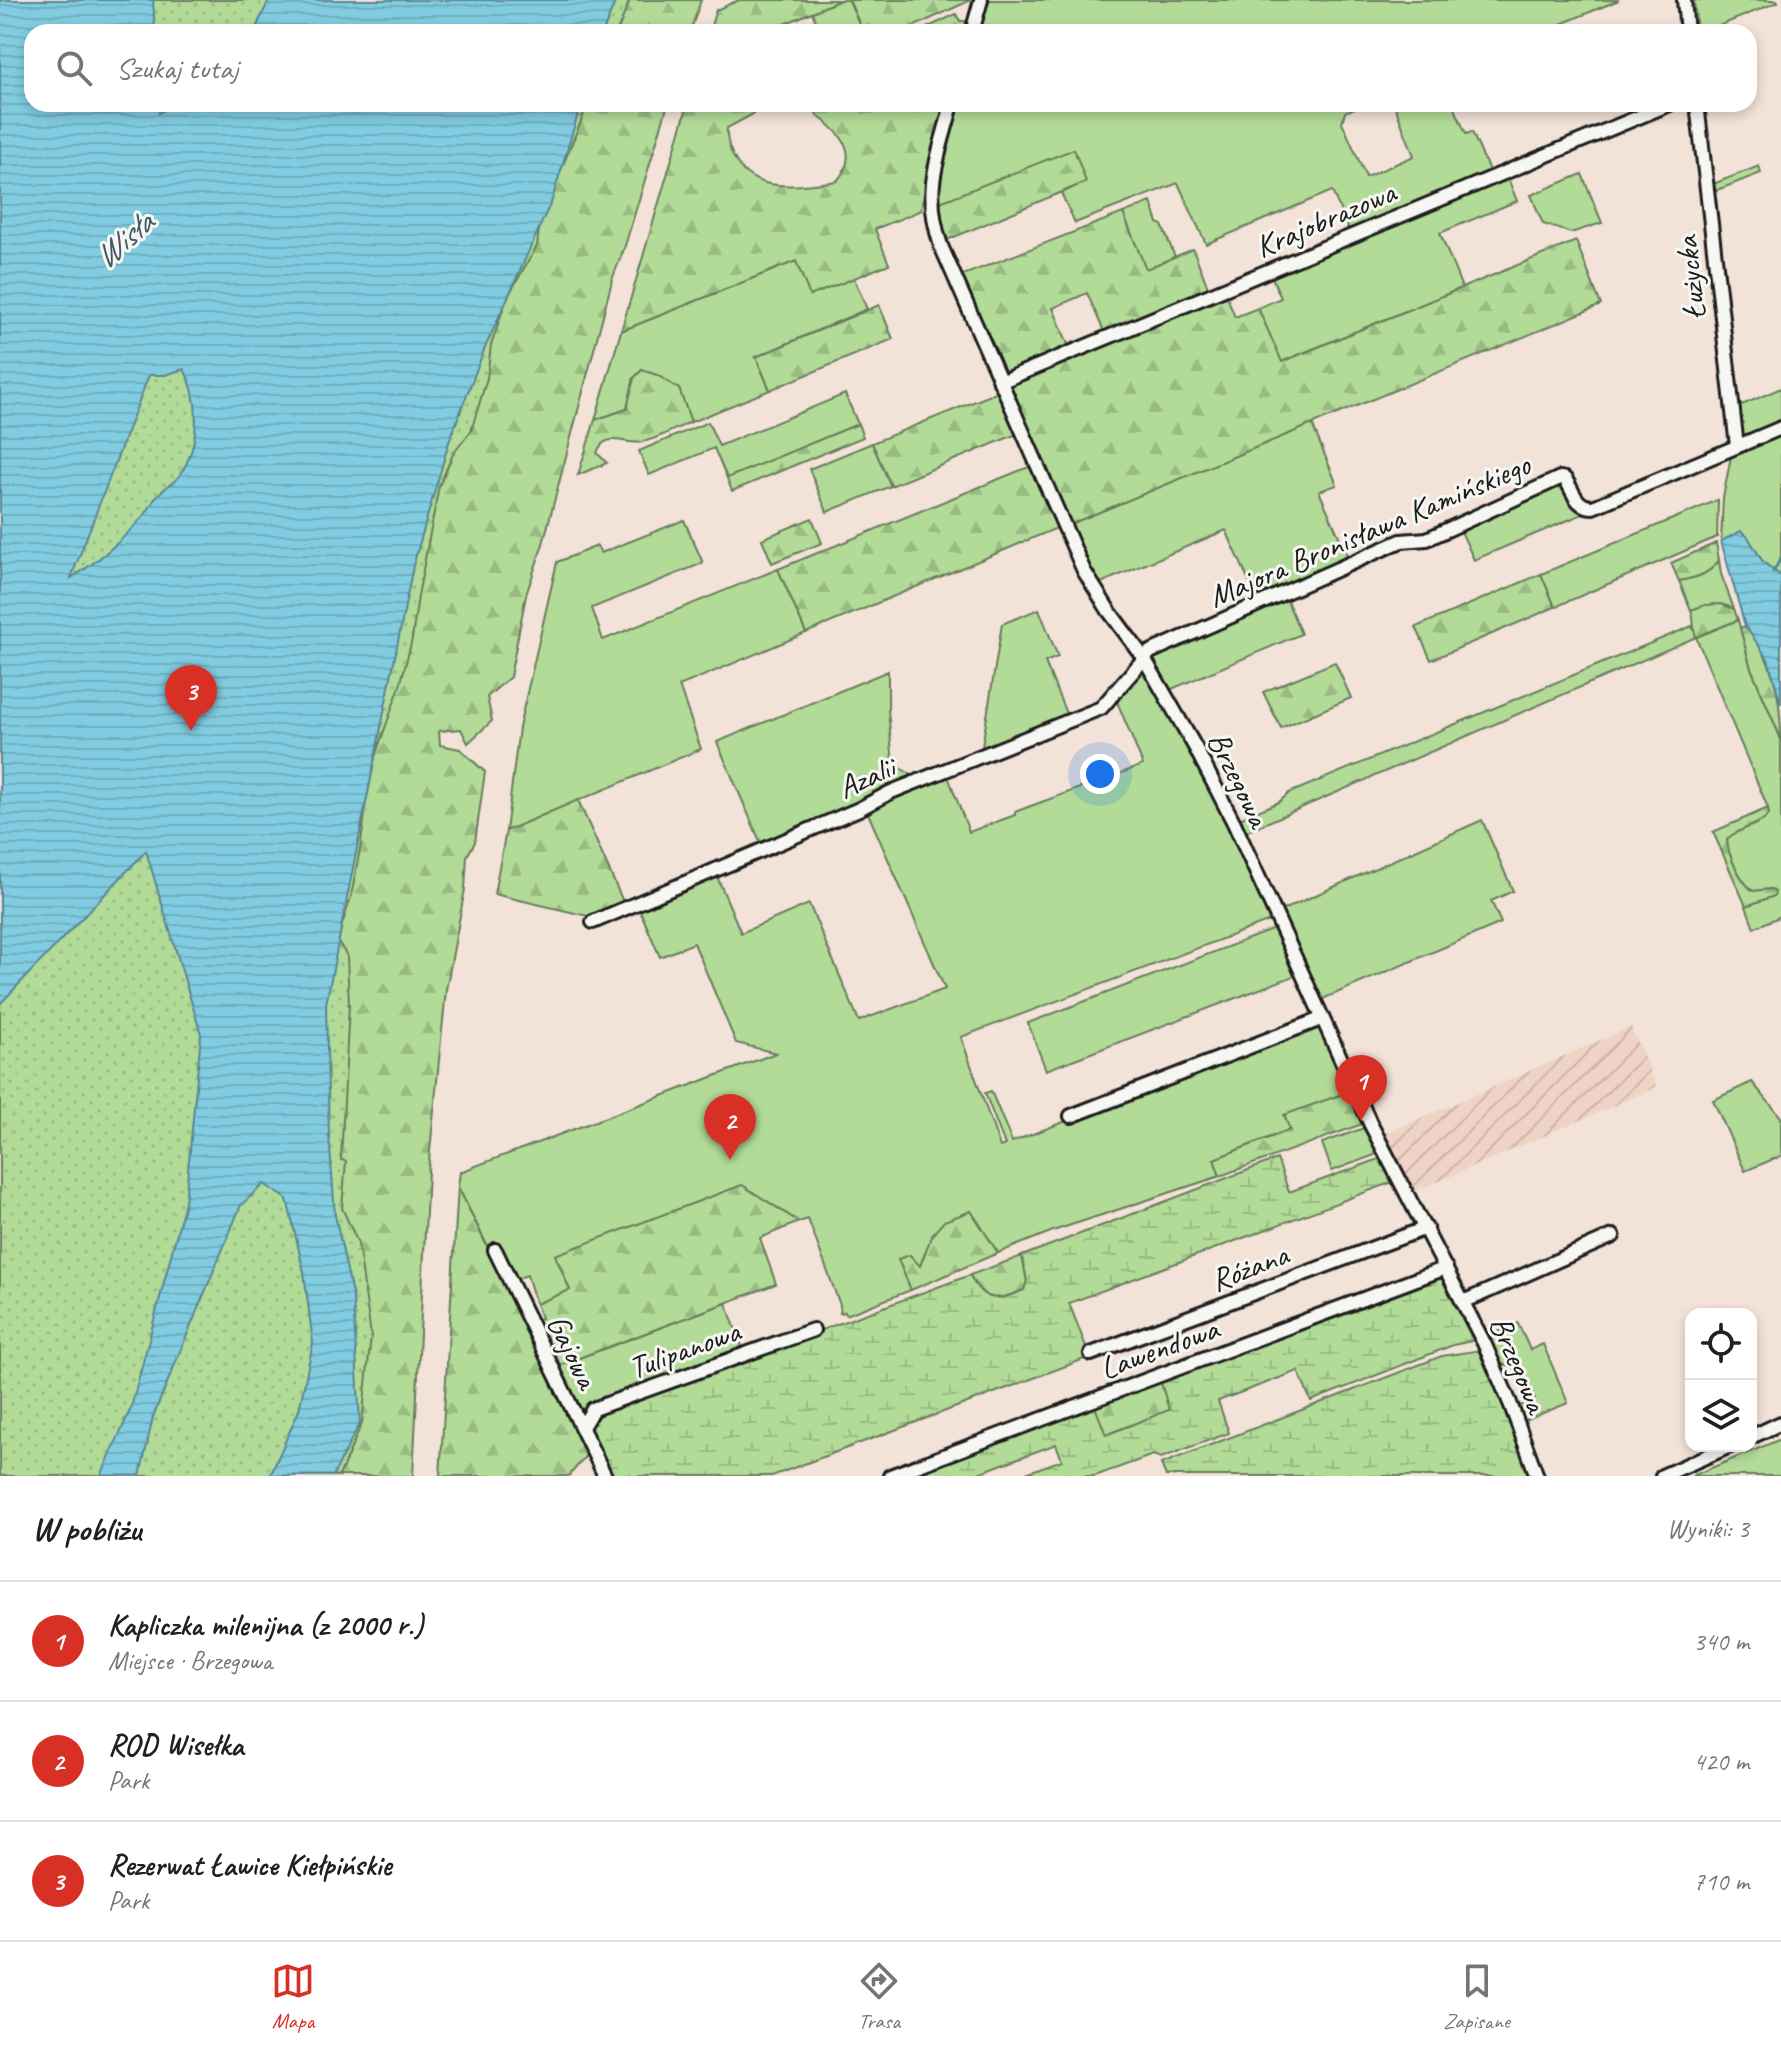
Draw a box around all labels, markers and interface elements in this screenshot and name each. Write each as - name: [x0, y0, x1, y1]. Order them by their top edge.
- search box: [24, 24, 1757, 112]
- icon: search: [52, 46, 96, 90]
- text: Szukaj tutaj: [116, 49, 238, 87]
- street label: Krajobrazowa: [1249, 171, 1404, 267]
- water label: Wisła: [84, 199, 165, 277]
- street label: Łużycka: [1666, 232, 1715, 322]
- street label: Majora Bronisława Kamińskiego: [1202, 443, 1538, 617]
- pin: 3: [165, 665, 217, 731]
- street label: Brzegowa: [1198, 725, 1280, 836]
- street label: Azalii: [831, 745, 905, 808]
- your location: [1080, 754, 1120, 794]
- pin: 1: [1335, 1055, 1387, 1121]
- pin: 2: [704, 1094, 756, 1160]
- street label: Różana: [1205, 1233, 1296, 1301]
- street label: Lawendowa: [1094, 1307, 1226, 1389]
- street label: Gajowa: [537, 1308, 609, 1397]
- map controls: [1685, 1308, 1757, 1452]
- button: locate: [1685, 1308, 1757, 1380]
- street label: Tulipanowa: [623, 1310, 747, 1388]
- street label: Brzegowa: [1480, 1310, 1558, 1421]
- button: layers: [1685, 1380, 1757, 1452]
- text: W pobliżu: [32, 1507, 141, 1550]
- text: Wyniki: 3: [1667, 1512, 1749, 1545]
- text: Kapliczka milenijna (z 2000 r.): [108, 1606, 423, 1644]
- text: 1: [52, 1625, 64, 1658]
- text: 340 m: [1693, 1625, 1749, 1658]
- text: Miejsce · Brzegowa: [108, 1644, 272, 1677]
- text: ROD Wisełka: [108, 1726, 243, 1764]
- text: 2: [52, 1745, 64, 1778]
- text: 420 m: [1693, 1745, 1749, 1778]
- text: Park: [108, 1764, 149, 1797]
- text: Rezerwat Ławice Kiełpińskie: [108, 1846, 391, 1884]
- text: 3: [52, 1865, 64, 1898]
- text: 710 m: [1693, 1865, 1749, 1898]
- text: Park: [108, 1884, 149, 1917]
- tab: Mapa: [271, 1959, 315, 2035]
- tab: Trasa: [857, 1959, 901, 2035]
- tab: Zapisane: [1443, 1959, 1510, 2035]

